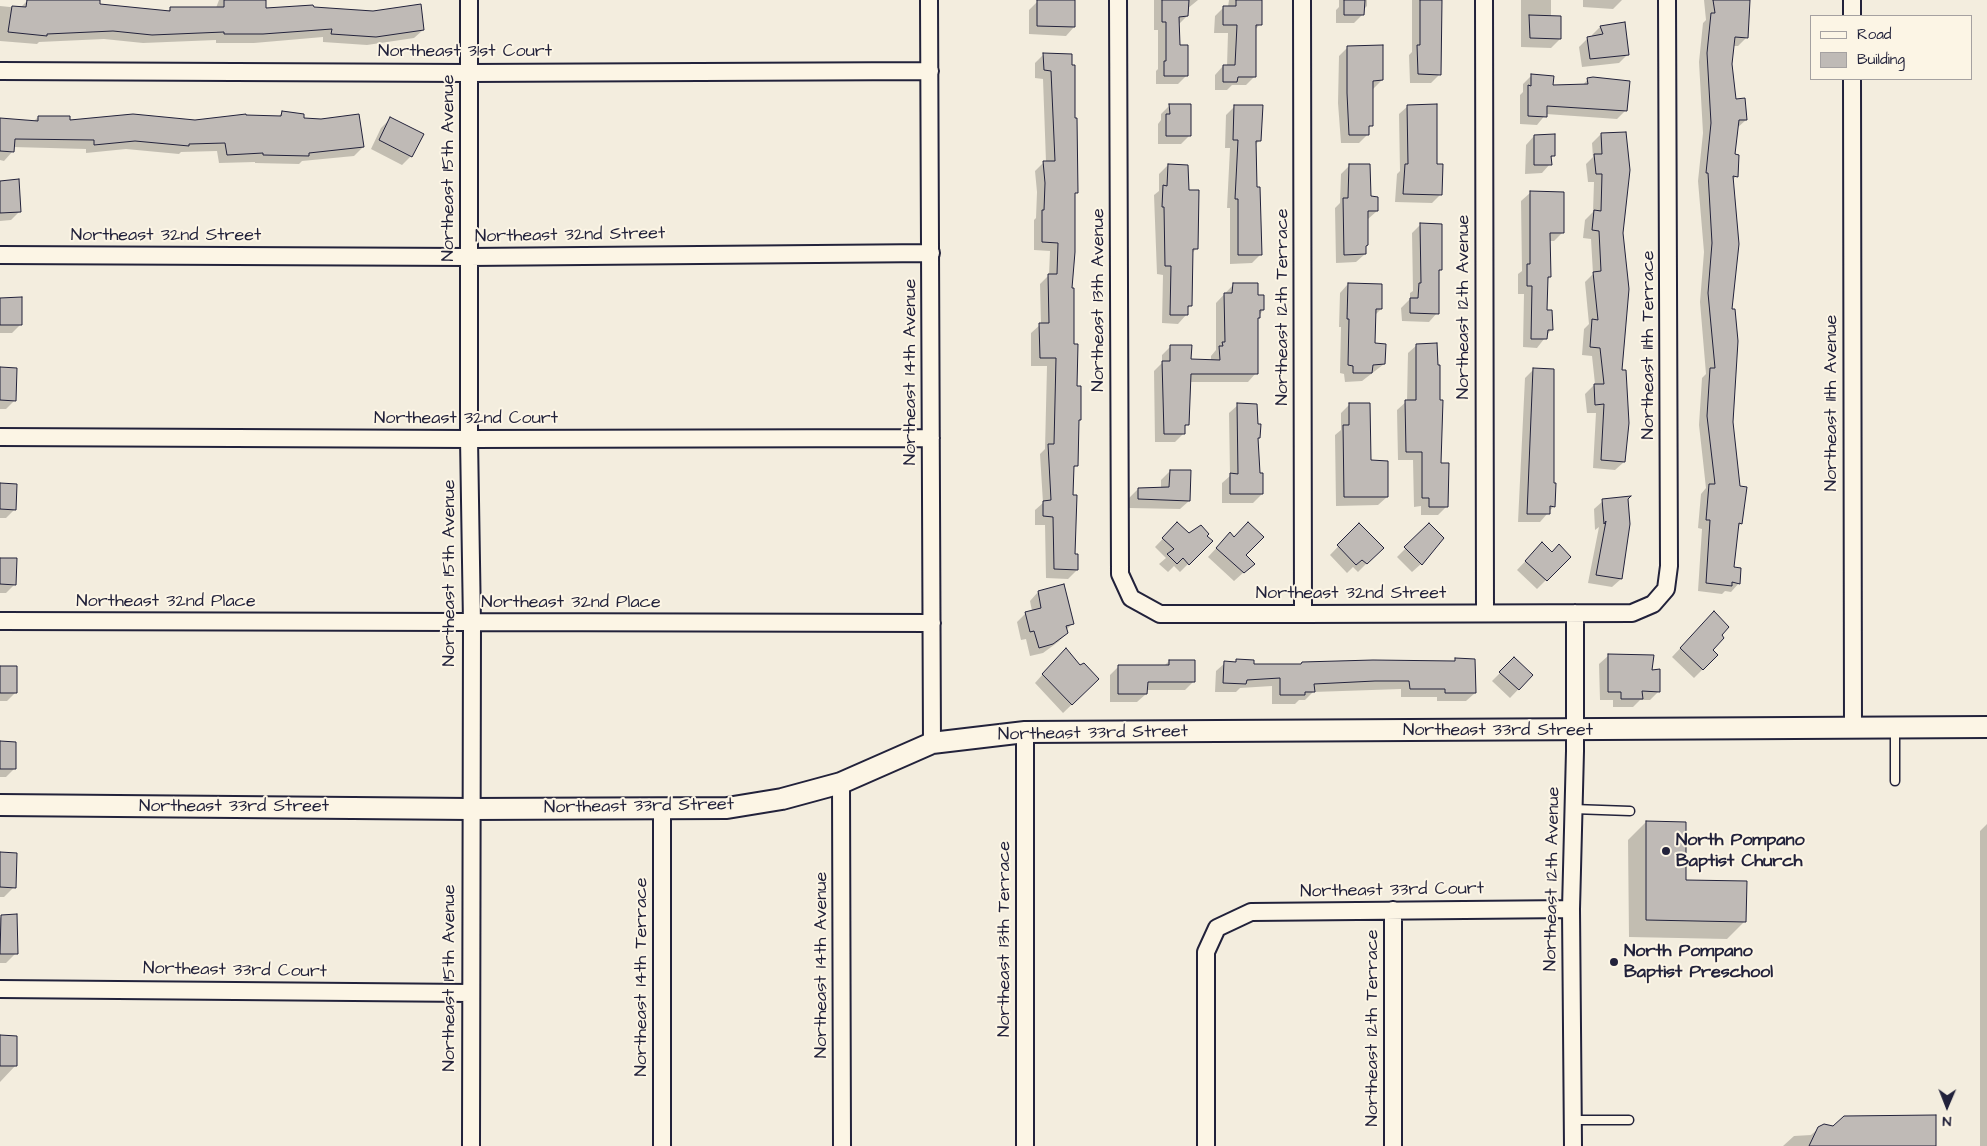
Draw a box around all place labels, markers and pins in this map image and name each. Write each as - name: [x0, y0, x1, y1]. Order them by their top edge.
- place label: North Pompano Baptist Church: [1676, 830, 1805, 872]
- marker: North Pompano Baptist Church: [1660, 845, 1672, 857]
- place label: North Pompano Baptist Preschool: [1624, 941, 1773, 984]
- marker: North Pompano Baptist Preschool: [1608, 956, 1620, 968]

